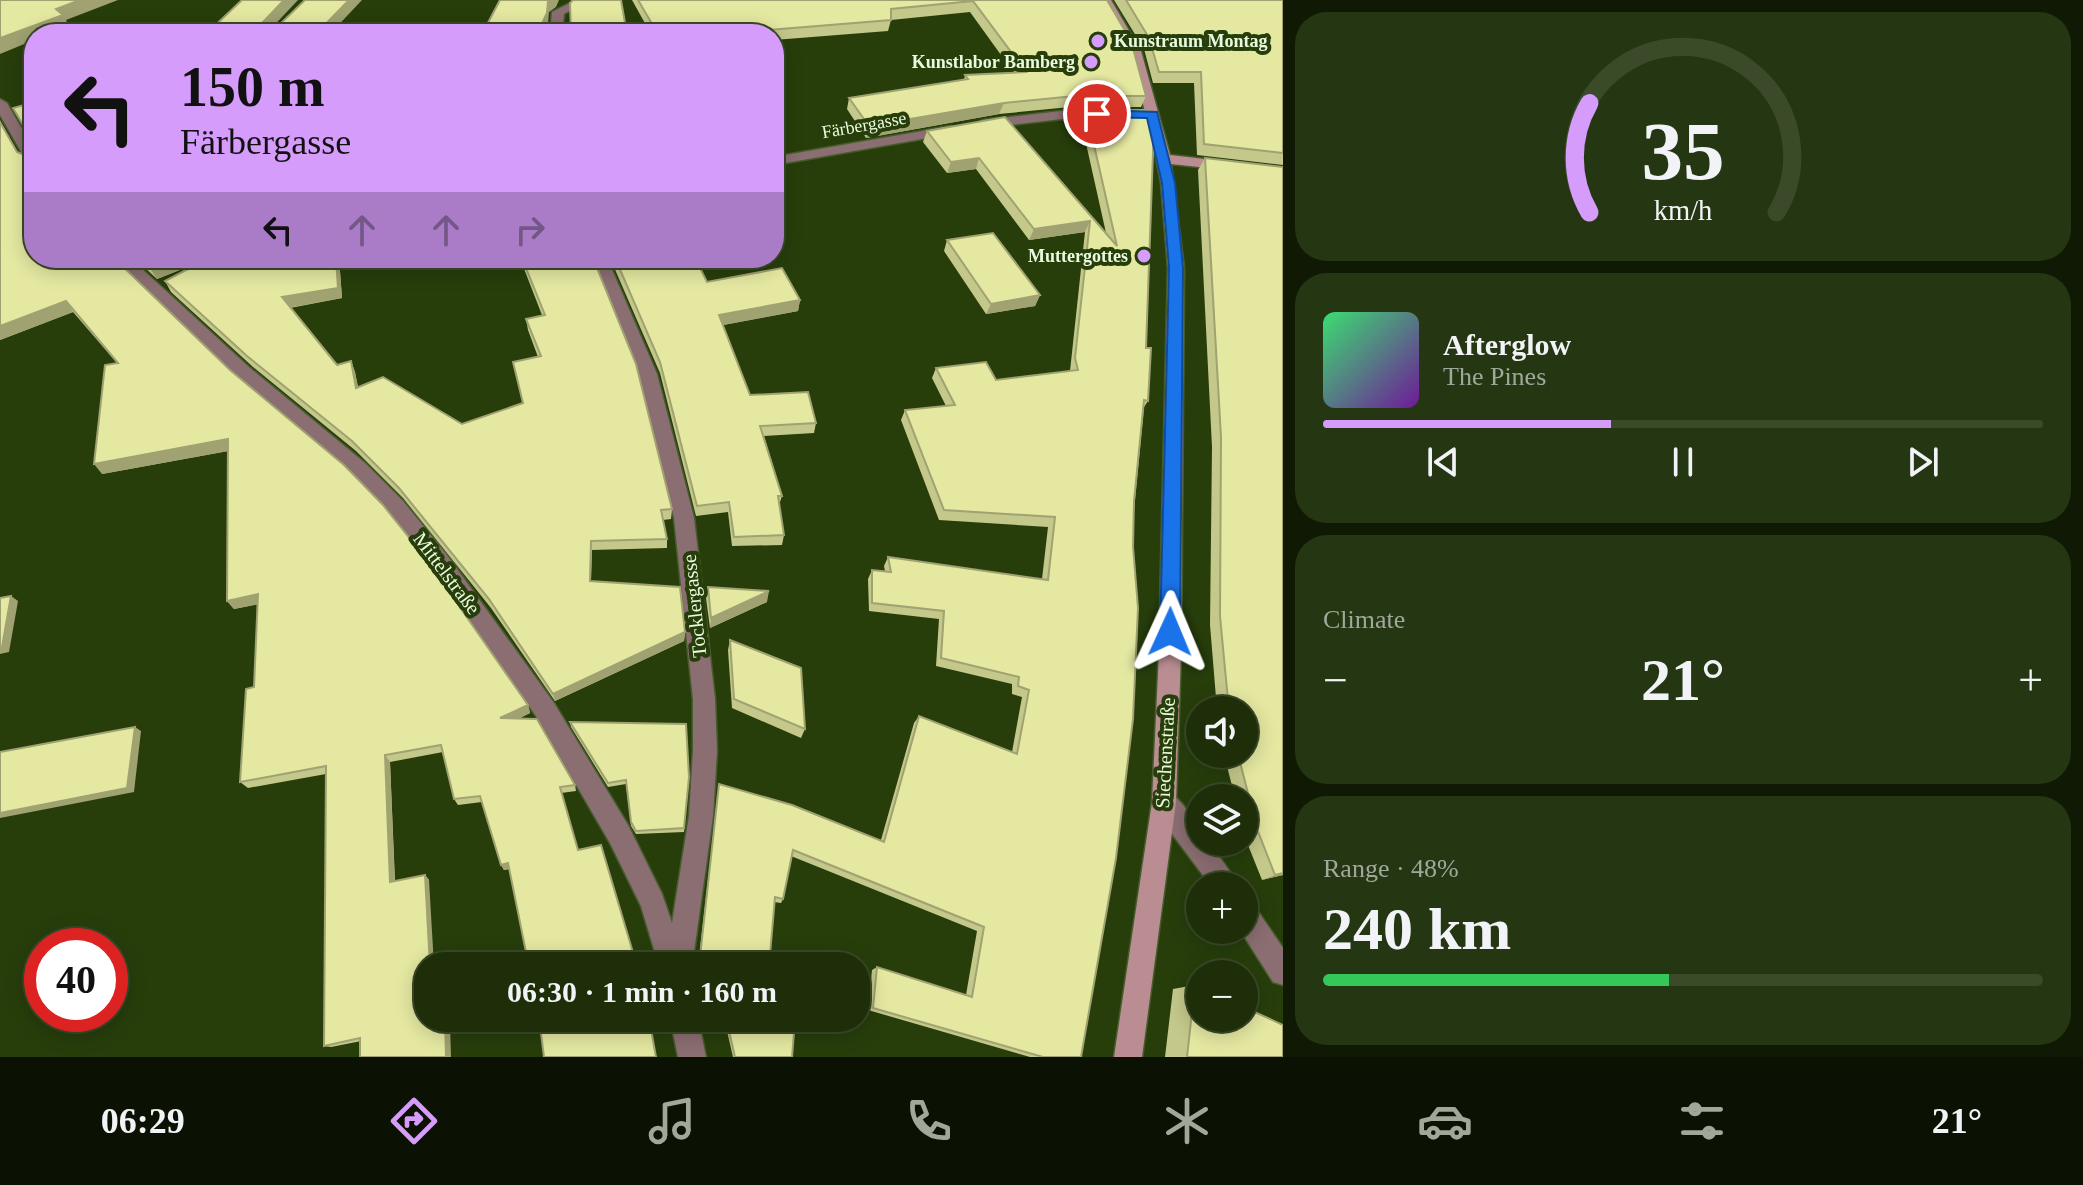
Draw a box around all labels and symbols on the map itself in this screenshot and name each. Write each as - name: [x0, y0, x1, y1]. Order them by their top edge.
- place label: Kunstraum Montag: [1114, 31, 1268, 51]
- marker: Kunstraum Montag: [1089, 32, 1107, 50]
- place label: Kunstlabor Bamberg: [912, 52, 1075, 72]
- marker: Kunstlabor Bamberg: [1082, 53, 1100, 71]
- pin: [1063, 80, 1131, 148]
- street label: Färbergasse: [820, 108, 908, 142]
- place label: Muttergottes: [1028, 246, 1128, 266]
- marker: Muttergottes: [1135, 247, 1153, 265]
- street label: Mittelstraße: [409, 528, 485, 618]
- street label: Tocklergasse: [678, 553, 711, 659]
- position arrow: [1128, 590, 1212, 674]
- street label: Siechenstraße: [1151, 697, 1179, 809]
- speed limit sign: 40: [24, 928, 128, 1032]

